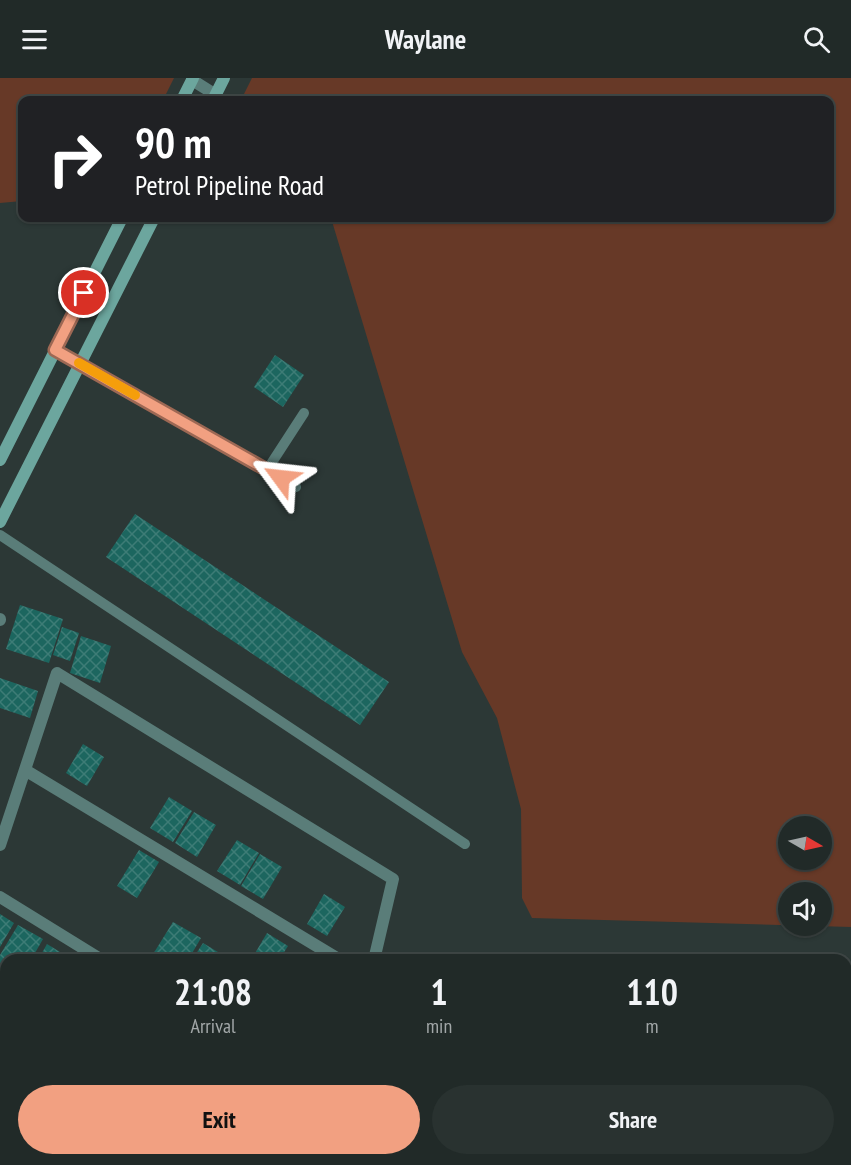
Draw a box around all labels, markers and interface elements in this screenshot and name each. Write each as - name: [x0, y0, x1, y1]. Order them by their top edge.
- text: Waylane: [385, 22, 466, 56]
- icon: menu: [18, 23, 51, 56]
- icon: search: [800, 23, 833, 56]
- text: 90 m: [135, 115, 212, 170]
- icon: right: [36, 120, 114, 198]
- text: Petrol Pipeline Road: [135, 168, 324, 202]
- pin: [58, 267, 109, 318]
- icon: arrive: [67, 276, 100, 309]
- position arrow: [249, 446, 313, 510]
- north arrow: [778, 816, 832, 870]
- map controls: [778, 816, 832, 936]
- button: sound: [778, 882, 832, 936]
- text: 21:08: [174, 968, 252, 1015]
- text: 1: [430, 968, 448, 1015]
- text: 110: [626, 968, 678, 1015]
- text: Arrival: [190, 1013, 236, 1039]
- text: min: [426, 1013, 452, 1039]
- text: m: [646, 1013, 659, 1039]
- button: Exit: [18, 1085, 420, 1154]
- button: Share: [432, 1085, 834, 1154]

